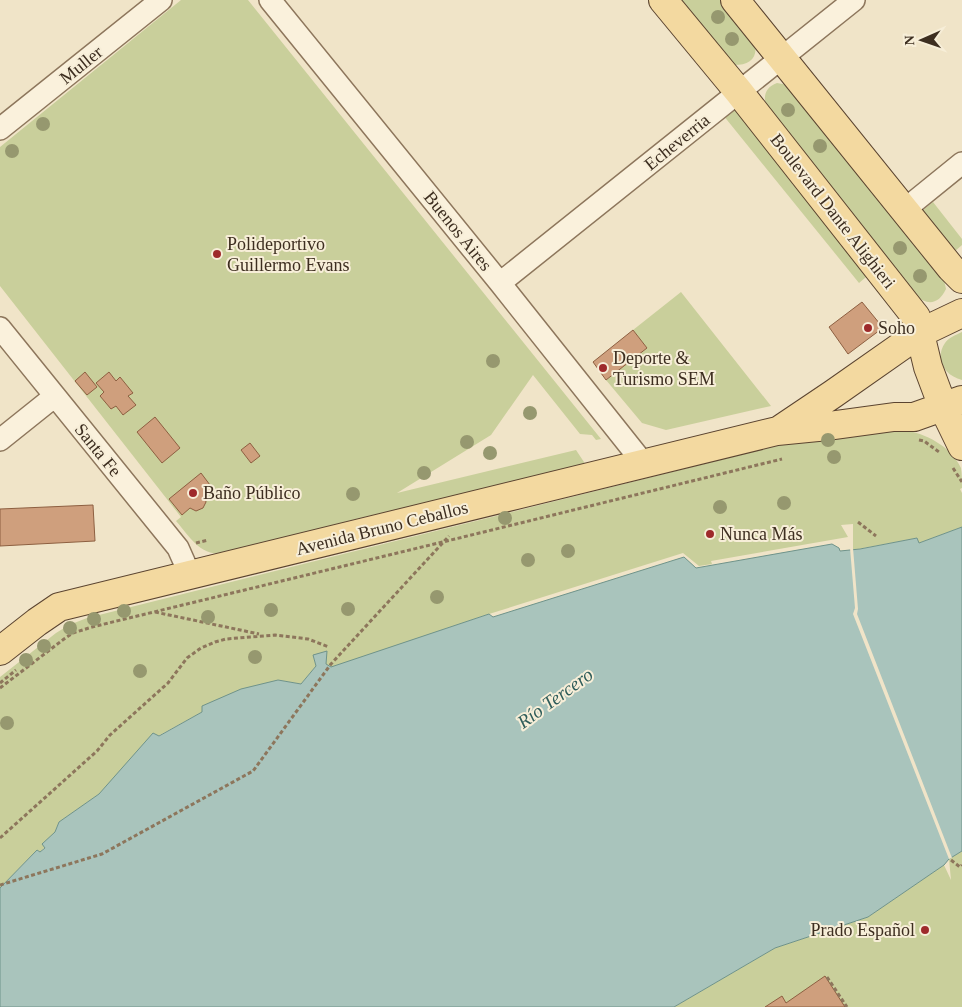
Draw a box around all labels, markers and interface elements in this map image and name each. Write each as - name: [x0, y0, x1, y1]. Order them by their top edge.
- north arrow: [897, 15, 947, 65]
- text: N: [902, 35, 917, 46]
- street label: Muller: [56, 42, 106, 88]
- street label: Echeverria: [640, 110, 714, 174]
- street label: Boulevard Dante Alighieri: [766, 130, 900, 292]
- street label: Buenos Aires: [420, 187, 496, 275]
- place label: Polideportivo Guillermo Evans: [227, 234, 349, 275]
- marker: Polideportivo Guillermo Evans: [211, 248, 223, 260]
- place label: Soho: [878, 318, 915, 338]
- marker: Soho: [862, 322, 874, 334]
- place label: Deporte & Turismo SEM: [613, 348, 715, 389]
- marker: Deporte & Turismo SEM: [597, 362, 609, 374]
- street label: Santa Fe: [71, 419, 125, 481]
- place label: Baño Público: [203, 483, 301, 503]
- marker: Baño Público: [187, 487, 199, 499]
- street label: Avenida Bruno Ceballos: [294, 497, 470, 559]
- place label: Nunca Más: [720, 524, 802, 544]
- marker: Nunca Más: [704, 528, 716, 540]
- water label: Río Tercero: [512, 664, 597, 733]
- place label: Prado Español: [811, 920, 915, 940]
- marker: Prado Español: [919, 924, 931, 936]

